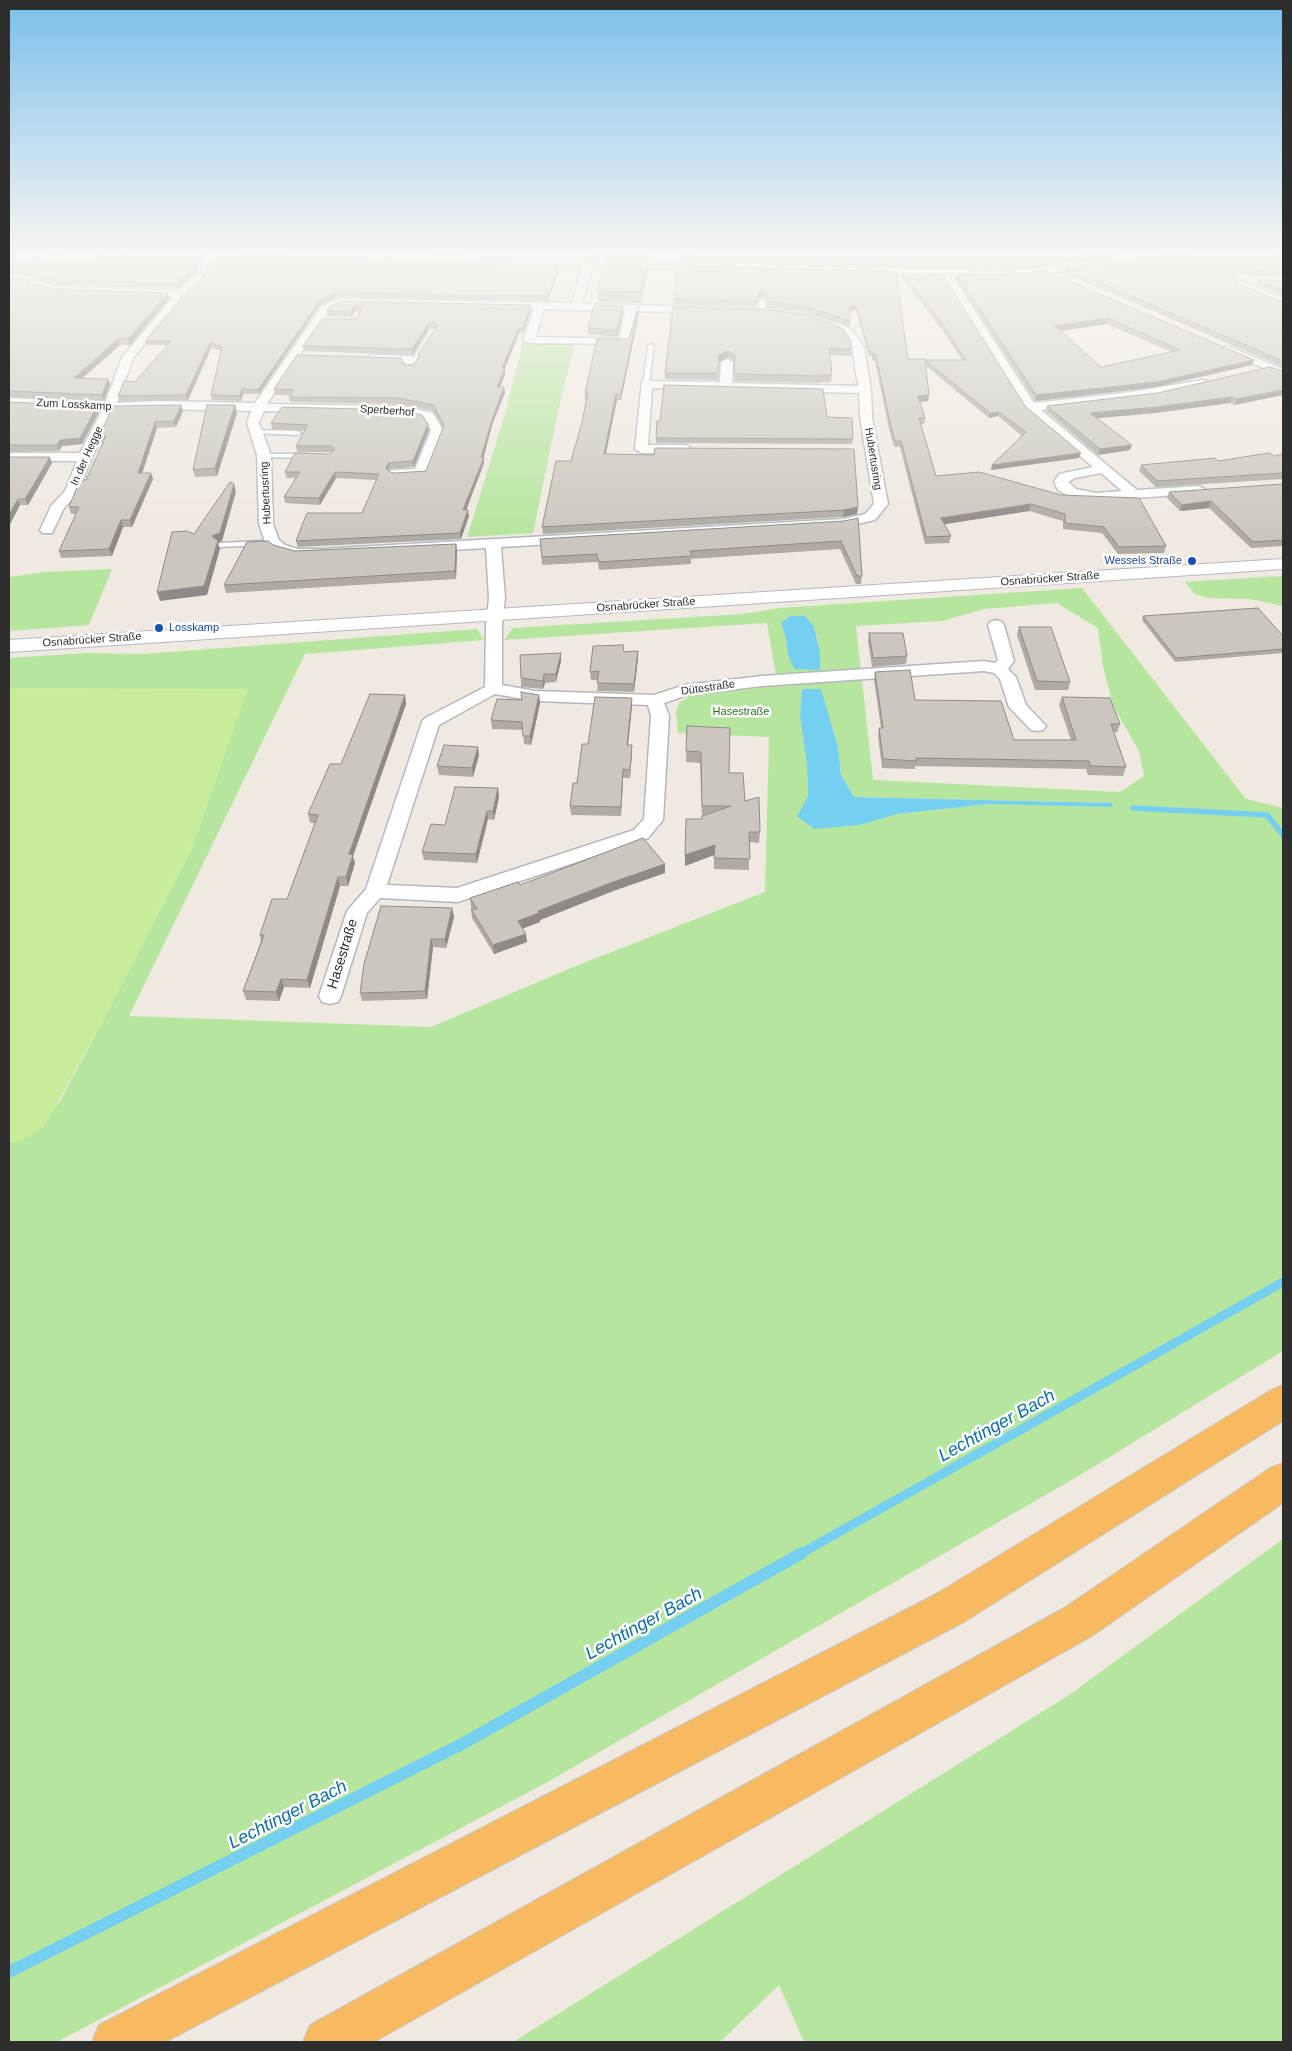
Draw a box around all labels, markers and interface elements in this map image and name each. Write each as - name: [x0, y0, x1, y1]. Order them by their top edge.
- street label: Zum Losskamp: [36, 396, 112, 414]
- street label: Sperberhof: [359, 403, 415, 419]
- street label: In der Hegge: [68, 424, 106, 488]
- street label: Hubertusring: [862, 427, 884, 491]
- street label: Hubertusring: [258, 461, 274, 525]
- place label: Wessels Straße: [1105, 554, 1182, 568]
- marker: Wessels Straße: [1186, 555, 1198, 567]
- street label: Osnabrücker Straße: [1000, 569, 1100, 589]
- street label: Osnabrücker Straße: [596, 595, 696, 615]
- place label: Losskamp: [169, 621, 219, 635]
- marker: Losskamp: [153, 622, 165, 634]
- street label: Osnabrücker Straße: [42, 630, 142, 650]
- street label: Dütestraße: [680, 678, 736, 698]
- park label: Hasestraße: [713, 705, 769, 719]
- street label: Hasestraße: [324, 917, 362, 991]
- water label: Lechtinger Bach: [935, 1385, 1059, 1467]
- water label: Lechtinger Bach: [582, 1583, 706, 1665]
- water label: Lechtinger Bach: [225, 1776, 351, 1854]

